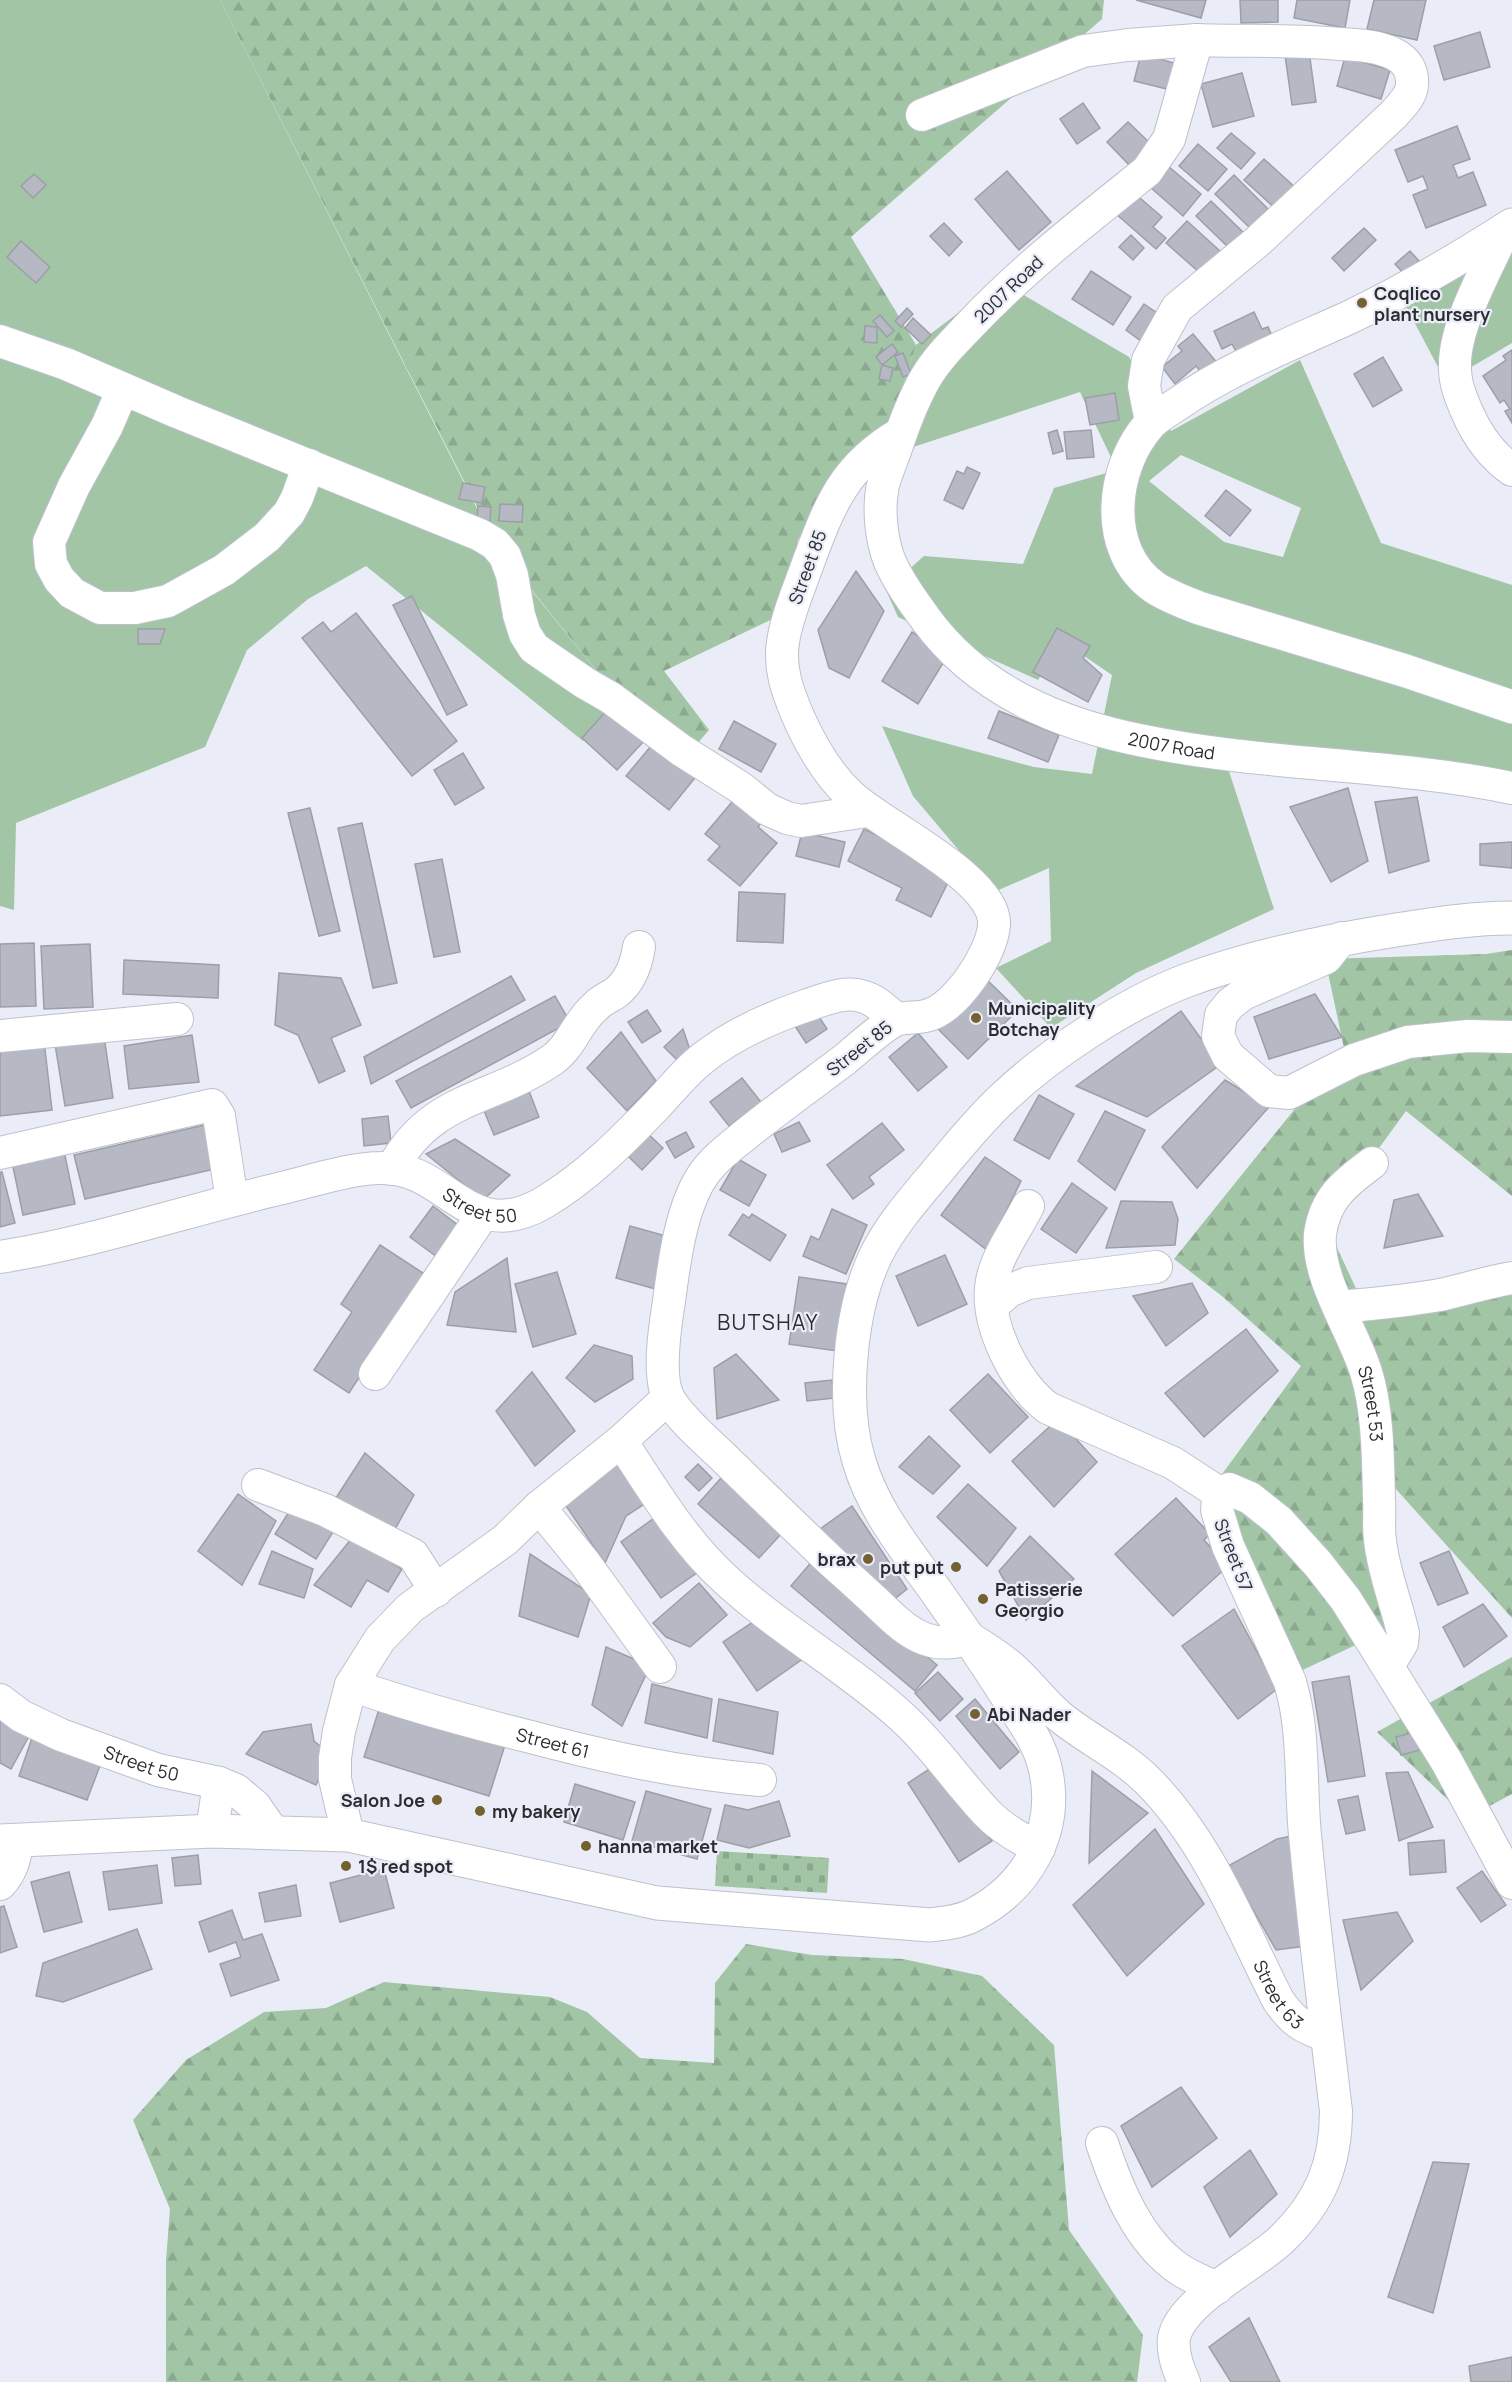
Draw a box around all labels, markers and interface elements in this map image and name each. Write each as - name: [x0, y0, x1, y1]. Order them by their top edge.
- street label: 2007 Road: [968, 250, 1048, 328]
- place label: Coqlico plant nursery: [1374, 281, 1490, 326]
- marker: Coqlico plant nursery: [1355, 296, 1369, 310]
- street label: Street 85: [783, 527, 831, 607]
- street label: 2007 Road: [1126, 726, 1216, 765]
- place label: Municipality Botchay: [988, 996, 1095, 1041]
- marker: Municipality Botchay: [969, 1011, 983, 1025]
- street label: Street 85: [821, 1015, 897, 1081]
- street label: Street 50: [438, 1182, 519, 1228]
- district label: BUTSHAY: [717, 1308, 819, 1336]
- street label: Street 53: [1353, 1362, 1389, 1442]
- street label: Street 57: [1209, 1515, 1259, 1595]
- place label: brax: [818, 1547, 856, 1571]
- marker: brax: [861, 1552, 875, 1566]
- place label: put put: [880, 1555, 944, 1579]
- marker: put put: [949, 1560, 963, 1574]
- place label: Patisserie Georgio: [995, 1577, 1083, 1622]
- marker: Patisserie Georgio: [976, 1592, 990, 1606]
- place label: Abi Nader: [987, 1702, 1071, 1726]
- marker: Abi Nader: [968, 1707, 982, 1721]
- street label: Street 61: [514, 1722, 592, 1763]
- street label: Street 50: [101, 1739, 181, 1786]
- place label: Salon Joe: [341, 1788, 425, 1812]
- marker: Salon Joe: [430, 1793, 444, 1807]
- place label: my bakery: [492, 1799, 580, 1823]
- marker: my bakery: [473, 1804, 487, 1818]
- place label: hanna market: [598, 1834, 718, 1858]
- marker: hanna market: [579, 1839, 593, 1853]
- place label: 1$ red spot: [358, 1854, 453, 1878]
- marker: 1$ red spot: [339, 1859, 353, 1873]
- street label: Street 63: [1248, 1956, 1309, 2034]

